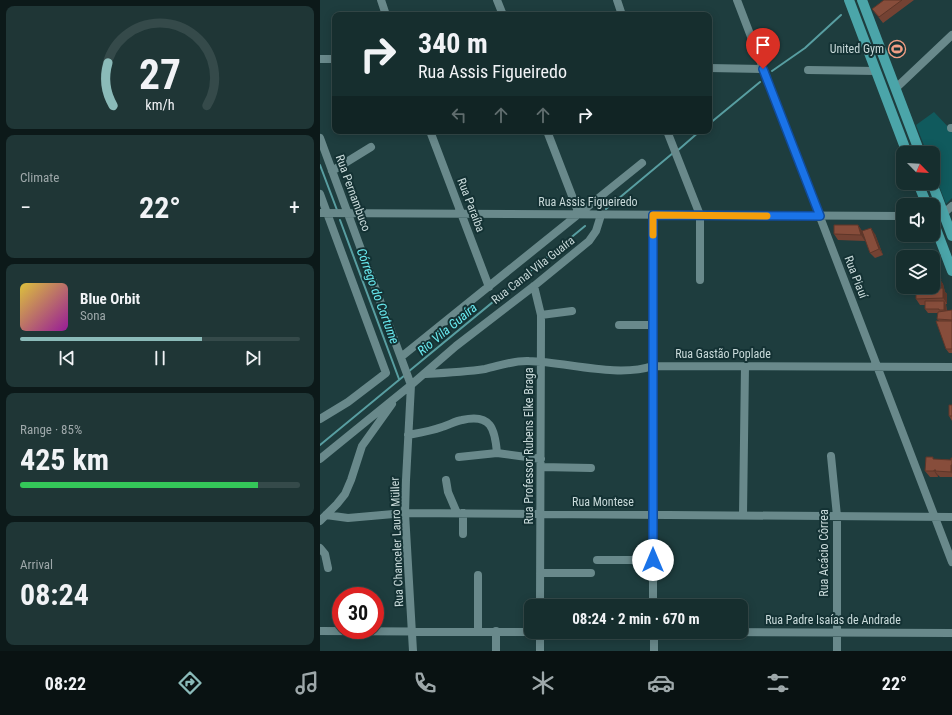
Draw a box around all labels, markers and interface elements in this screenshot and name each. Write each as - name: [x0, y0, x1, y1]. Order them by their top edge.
- text: 340 m: [418, 27, 488, 60]
- icon: right: [352, 28, 404, 80]
- pin: [746, 28, 780, 69]
- icon: arrive: [752, 34, 774, 56]
- sports icon: United Gym: [887, 39, 907, 59]
- place label: United Gym: [830, 42, 884, 56]
- text: 27: [139, 49, 181, 98]
- text: Rua Assis Figueiredo: [418, 61, 567, 82]
- text: km/h: [145, 96, 175, 112]
- icon: left: [448, 104, 470, 126]
- icon: ahead: [490, 104, 512, 126]
- icon: ahead: [532, 104, 554, 126]
- icon: right: [574, 104, 596, 126]
- north arrow: [896, 146, 940, 190]
- map controls: [896, 146, 940, 294]
- street label: Rua Pernambuco: [333, 153, 373, 233]
- text: Climate: [20, 170, 59, 185]
- street label: Rua Paraíba: [454, 176, 488, 234]
- text: 22°: [139, 190, 181, 225]
- text: −: [20, 195, 31, 220]
- text: +: [289, 195, 300, 220]
- street label: Rua Assis Figueiredo: [538, 195, 638, 209]
- button: sound: [896, 198, 940, 242]
- street label: Rua Canal Vila Guaíra: [489, 233, 578, 307]
- water label: Córrego do Cortume: [354, 246, 402, 346]
- button: layers: [896, 250, 940, 294]
- street label: Rua Piauí: [841, 254, 871, 301]
- text: Blue Orbit: [80, 290, 140, 308]
- water label: Rio Vila Guaíra: [414, 300, 480, 358]
- text: Sona: [80, 308, 106, 323]
- icon: previous: [56, 347, 78, 369]
- icon: pause: [149, 347, 171, 369]
- icon: next: [242, 347, 264, 369]
- street label: Rua Gastão Poplade: [675, 347, 771, 361]
- street label: Rua Professor Rubens Elke Braga: [522, 367, 536, 525]
- text: Range · 85%: [20, 422, 82, 437]
- text: 425 km: [20, 442, 109, 477]
- street label: Rua Chanceler Lauro Müller: [388, 476, 406, 607]
- street label: Rua Montese: [572, 495, 634, 509]
- street label: Rua Acácio Côrrea: [817, 509, 831, 597]
- position arrow: [632, 539, 674, 581]
- text: Arrival: [20, 557, 53, 572]
- text: 08:24: [20, 577, 89, 612]
- speed limit sign: 30: [332, 587, 384, 639]
- text: 08:24 · 2 min · 670 m: [572, 610, 700, 628]
- street label: Rua Padre Isaías de Andrade: [765, 613, 901, 627]
- icon: directions: [176, 669, 204, 697]
- icon: music: [293, 669, 321, 697]
- icon: phone: [411, 669, 439, 697]
- icon: climate: [529, 669, 557, 697]
- icon: car: [647, 669, 675, 697]
- icon: filters: [764, 669, 792, 697]
- text: 08:22: [45, 673, 86, 694]
- text: 22°: [882, 673, 907, 694]

